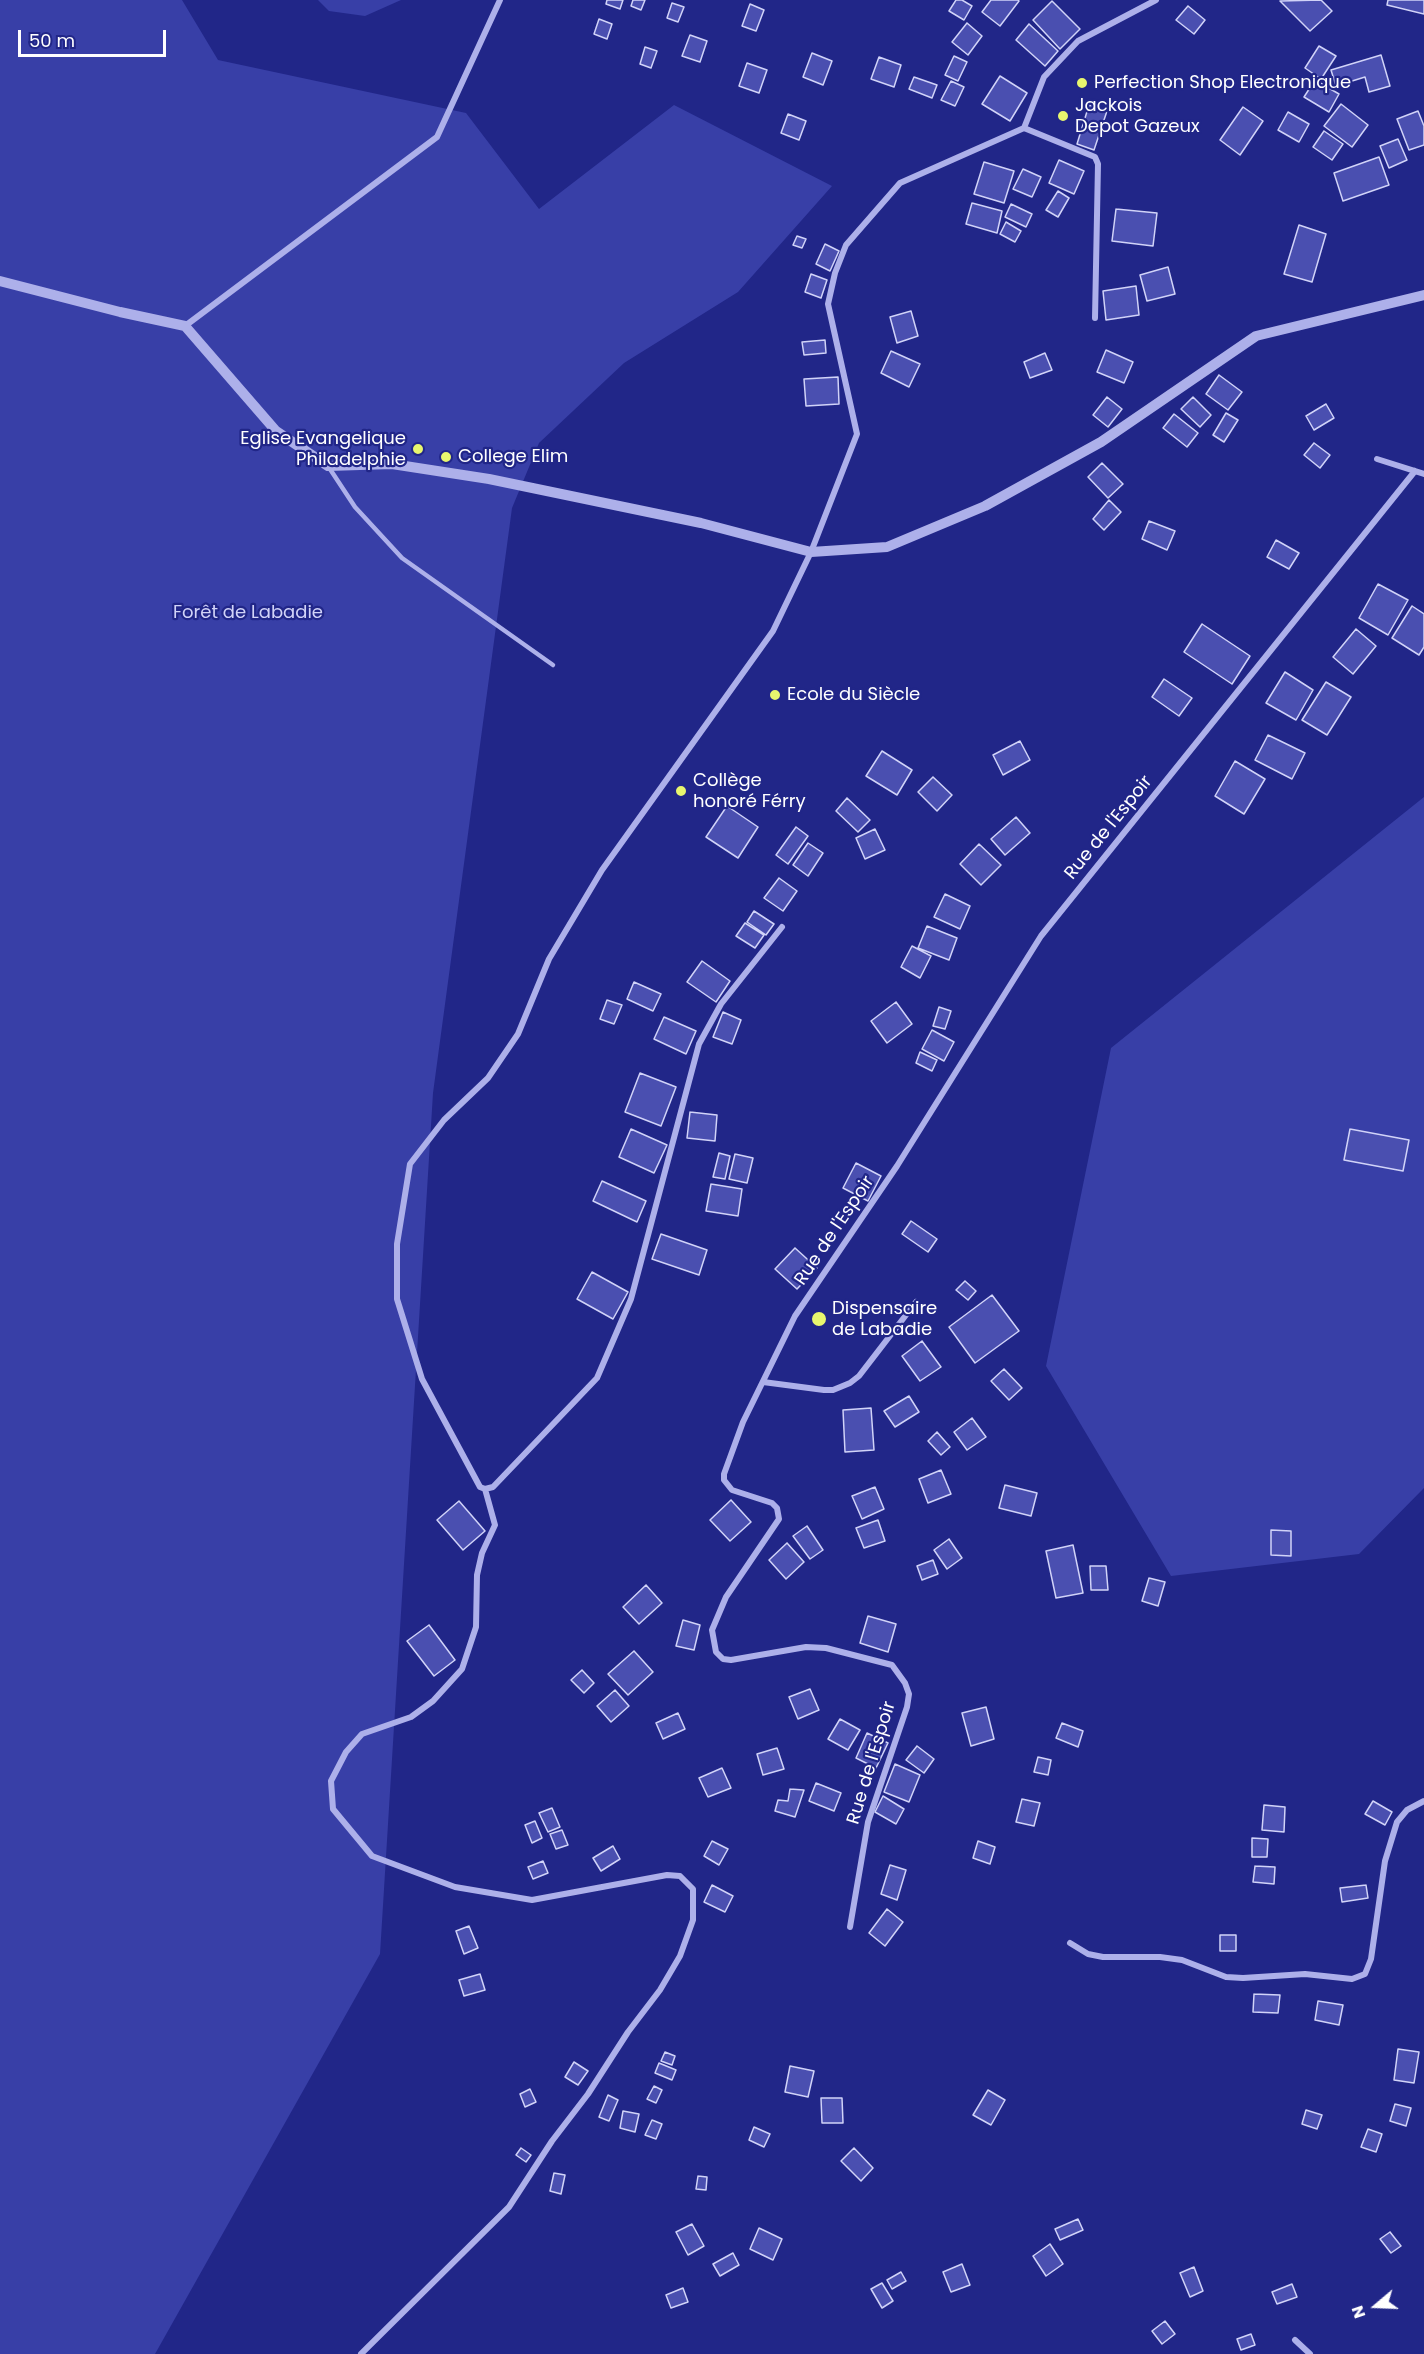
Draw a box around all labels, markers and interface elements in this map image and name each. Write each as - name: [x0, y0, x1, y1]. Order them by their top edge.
- scale bar: [21, 18, 170, 56]
- text: 50 m: [29, 28, 75, 53]
- place label: Perfection Shop Electronique: [1094, 72, 1351, 94]
- marker: Perfection Shop Electronique: [1075, 76, 1089, 90]
- place label: Jackois Depot Gazeux: [1075, 95, 1200, 138]
- marker: Jackois Depot Gazeux: [1056, 109, 1070, 123]
- place label: Eglise Evangelique Philadelphie: [240, 428, 406, 470]
- marker: Eglise Evangelique Philadelphie: [411, 442, 425, 456]
- place label: College Elim: [458, 446, 568, 468]
- marker: College Elim: [439, 450, 453, 464]
- park label: Forêt de Labadie: [173, 602, 323, 624]
- place label: Ecole du Siècle: [787, 684, 920, 706]
- marker: Ecole du Siècle: [768, 688, 782, 702]
- place label: Collège honoré Férry: [693, 770, 806, 812]
- street label: Rue de l'Espoir: [1061, 772, 1157, 884]
- marker: Collège honoré Férry: [674, 784, 688, 798]
- street label: Rue de l'Espoir: [790, 1172, 880, 1290]
- place label: Dispensaire de Labadie: [832, 1298, 937, 1340]
- marker: Dispensaire de Labadie: [810, 1310, 828, 1328]
- street label: Rue de l'Espoir: [843, 1699, 901, 1827]
- north arrow: [1346, 2276, 1406, 2336]
- text: N: [1346, 2303, 1371, 2321]

